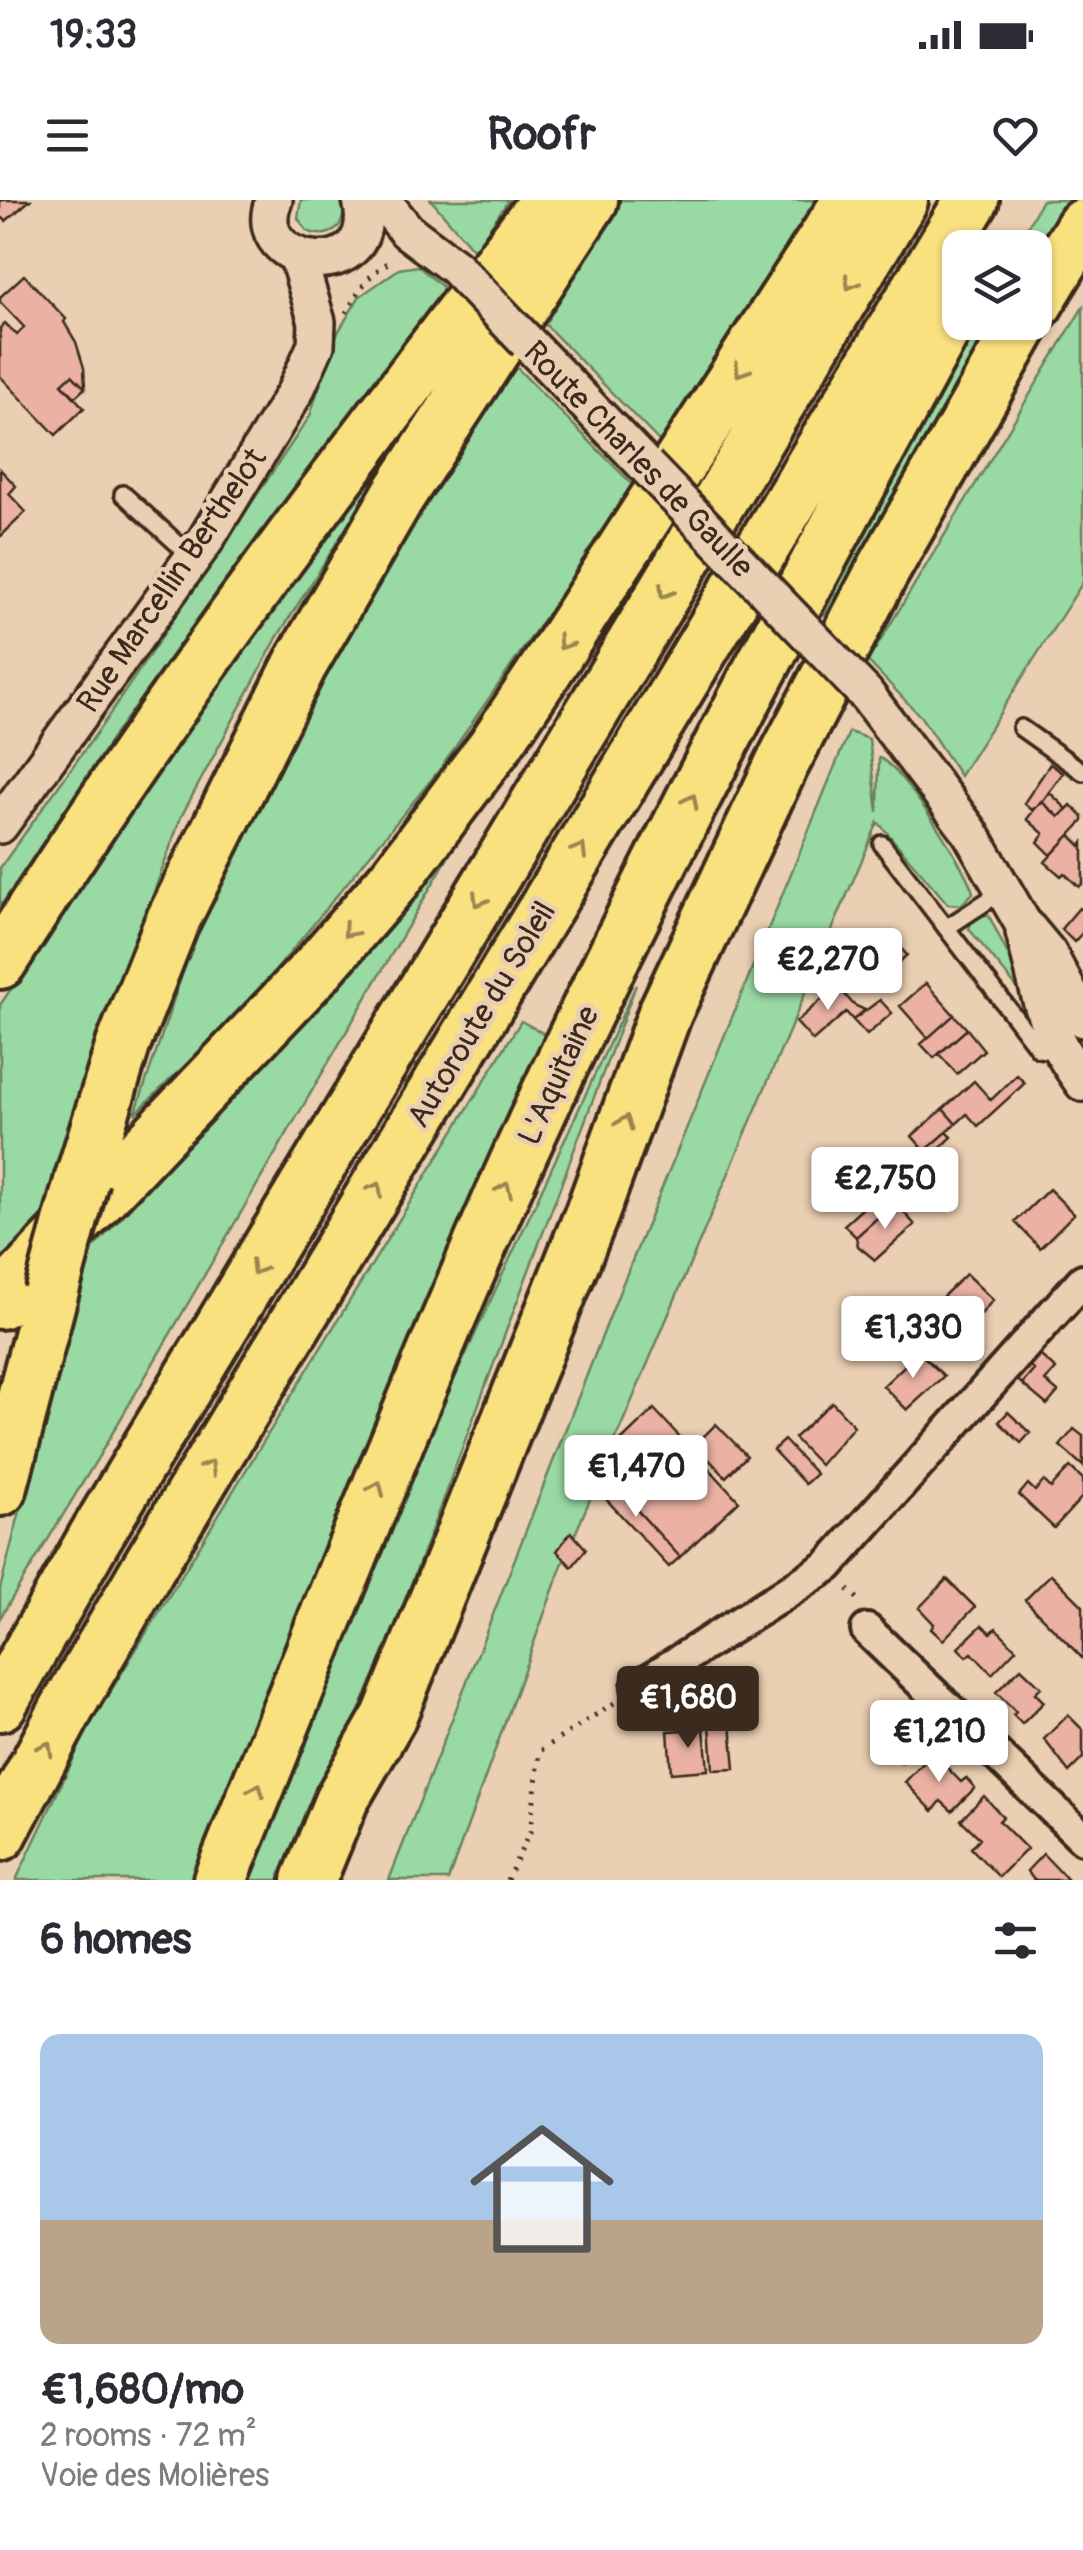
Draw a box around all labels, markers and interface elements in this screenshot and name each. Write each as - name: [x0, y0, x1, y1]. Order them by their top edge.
- text: 19:33: [50, 11, 137, 59]
- text: Roofr: [487, 107, 596, 163]
- icon: menu: [40, 108, 95, 163]
- icon: heart: [988, 108, 1043, 163]
- map controls: [942, 230, 1052, 340]
- button: layers: [942, 230, 1052, 340]
- one-way arrow: [844, 273, 863, 291]
- street label: Route Charles de Gaulle: [515, 333, 762, 587]
- one-way arrow: [734, 360, 753, 378]
- street label: Rue Marcellin Berthelot: [68, 440, 275, 721]
- one-way arrow: [658, 581, 677, 599]
- one-way arrow: [557, 632, 576, 650]
- one-way arrow: [679, 794, 698, 812]
- one-way arrow: [568, 843, 587, 861]
- one-way arrow: [472, 889, 491, 907]
- street label: Autoroute du Soleil: [399, 894, 565, 1135]
- one-way arrow: [343, 920, 361, 938]
- pin: €2,270: [747, 928, 909, 1013]
- text: €2,270: [776, 940, 880, 980]
- street label: L'Aquitaine: [509, 999, 609, 1151]
- one-way arrow: [613, 1114, 634, 1131]
- pin: €2,750: [804, 1147, 966, 1232]
- text: €2,750: [833, 1159, 937, 1199]
- one-way arrow: [493, 1181, 513, 1199]
- one-way arrow: [364, 1182, 383, 1200]
- one-way arrow: [250, 1257, 269, 1275]
- pin: €1,330: [832, 1296, 994, 1381]
- text: €1,330: [863, 1308, 963, 1348]
- pin: €1,470: [555, 1435, 717, 1520]
- text: €1,470: [586, 1447, 686, 1487]
- one-way arrow: [197, 1460, 216, 1478]
- one-way arrow: [365, 1480, 385, 1498]
- pin: €1,680: [607, 1666, 769, 1751]
- text: €1,680: [639, 1678, 737, 1718]
- pin: €1,210: [858, 1700, 1020, 1785]
- text: €1,210: [892, 1712, 986, 1752]
- one-way arrow: [33, 1741, 53, 1759]
- one-way arrow: [245, 1782, 265, 1799]
- icon: filters: [988, 1913, 1043, 1968]
- text: 6 homes: [40, 1914, 191, 1966]
- icon: home: [452, 2099, 632, 2279]
- text: €1,680/mo: [40, 2364, 244, 2416]
- text: 2 rooms · 72 m²: [40, 2416, 257, 2456]
- text: Voie des Molières: [40, 2456, 269, 2496]

